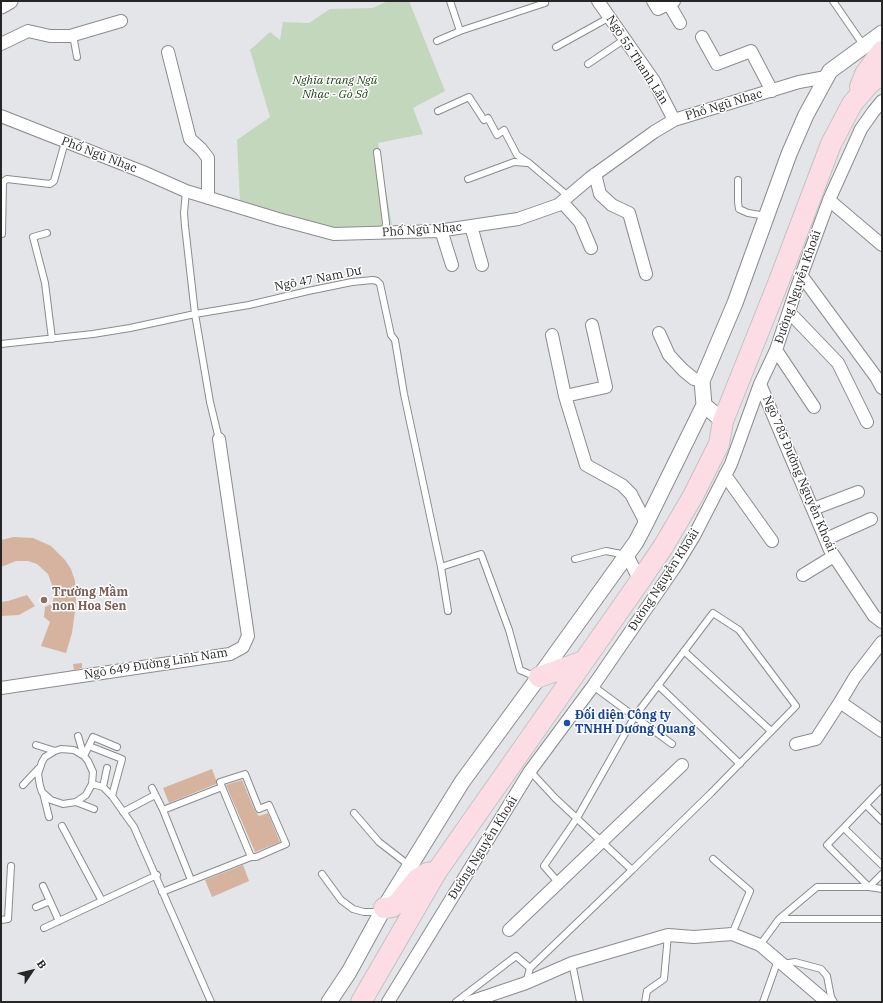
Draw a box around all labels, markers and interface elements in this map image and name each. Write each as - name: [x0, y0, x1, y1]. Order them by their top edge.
- street label: Ngõ 55 Thanh Lân: [603, 13, 671, 107]
- park label: Nghĩa trang Ngũ Nhạc - Gò Sở: [293, 74, 377, 102]
- street label: Phố Ngũ Nhạc: [684, 86, 764, 124]
- street label: Phố Ngũ Nhạc: [59, 134, 139, 176]
- street label: Phố Ngũ Nhạc: [382, 220, 462, 240]
- street label: Đường Nguyễn Khoái: [772, 228, 824, 346]
- street label: Ngõ 47 Nam Dư: [273, 264, 363, 294]
- street label: Ngõ 785 Đường Nguyễn Khoái: [759, 394, 839, 554]
- street label: Đường Nguyễn Khoái: [626, 526, 702, 634]
- place label: Trường Mầm non Hoa Sen: [52, 586, 128, 614]
- marker: Trường Mầm non Hoa Sen: [39, 595, 49, 605]
- street label: Ngõ 649 Đường Lĩnh Nam: [83, 646, 229, 682]
- place label: Đối diện Công ty TNHH Dương Quang: [575, 709, 695, 737]
- marker: Đối diện Công ty TNHH Dương Quang: [562, 718, 572, 728]
- street label: Đường Nguyễn Khoái: [445, 794, 521, 902]
- north arrow: [12, 951, 52, 991]
- text: B: [34, 957, 50, 971]

